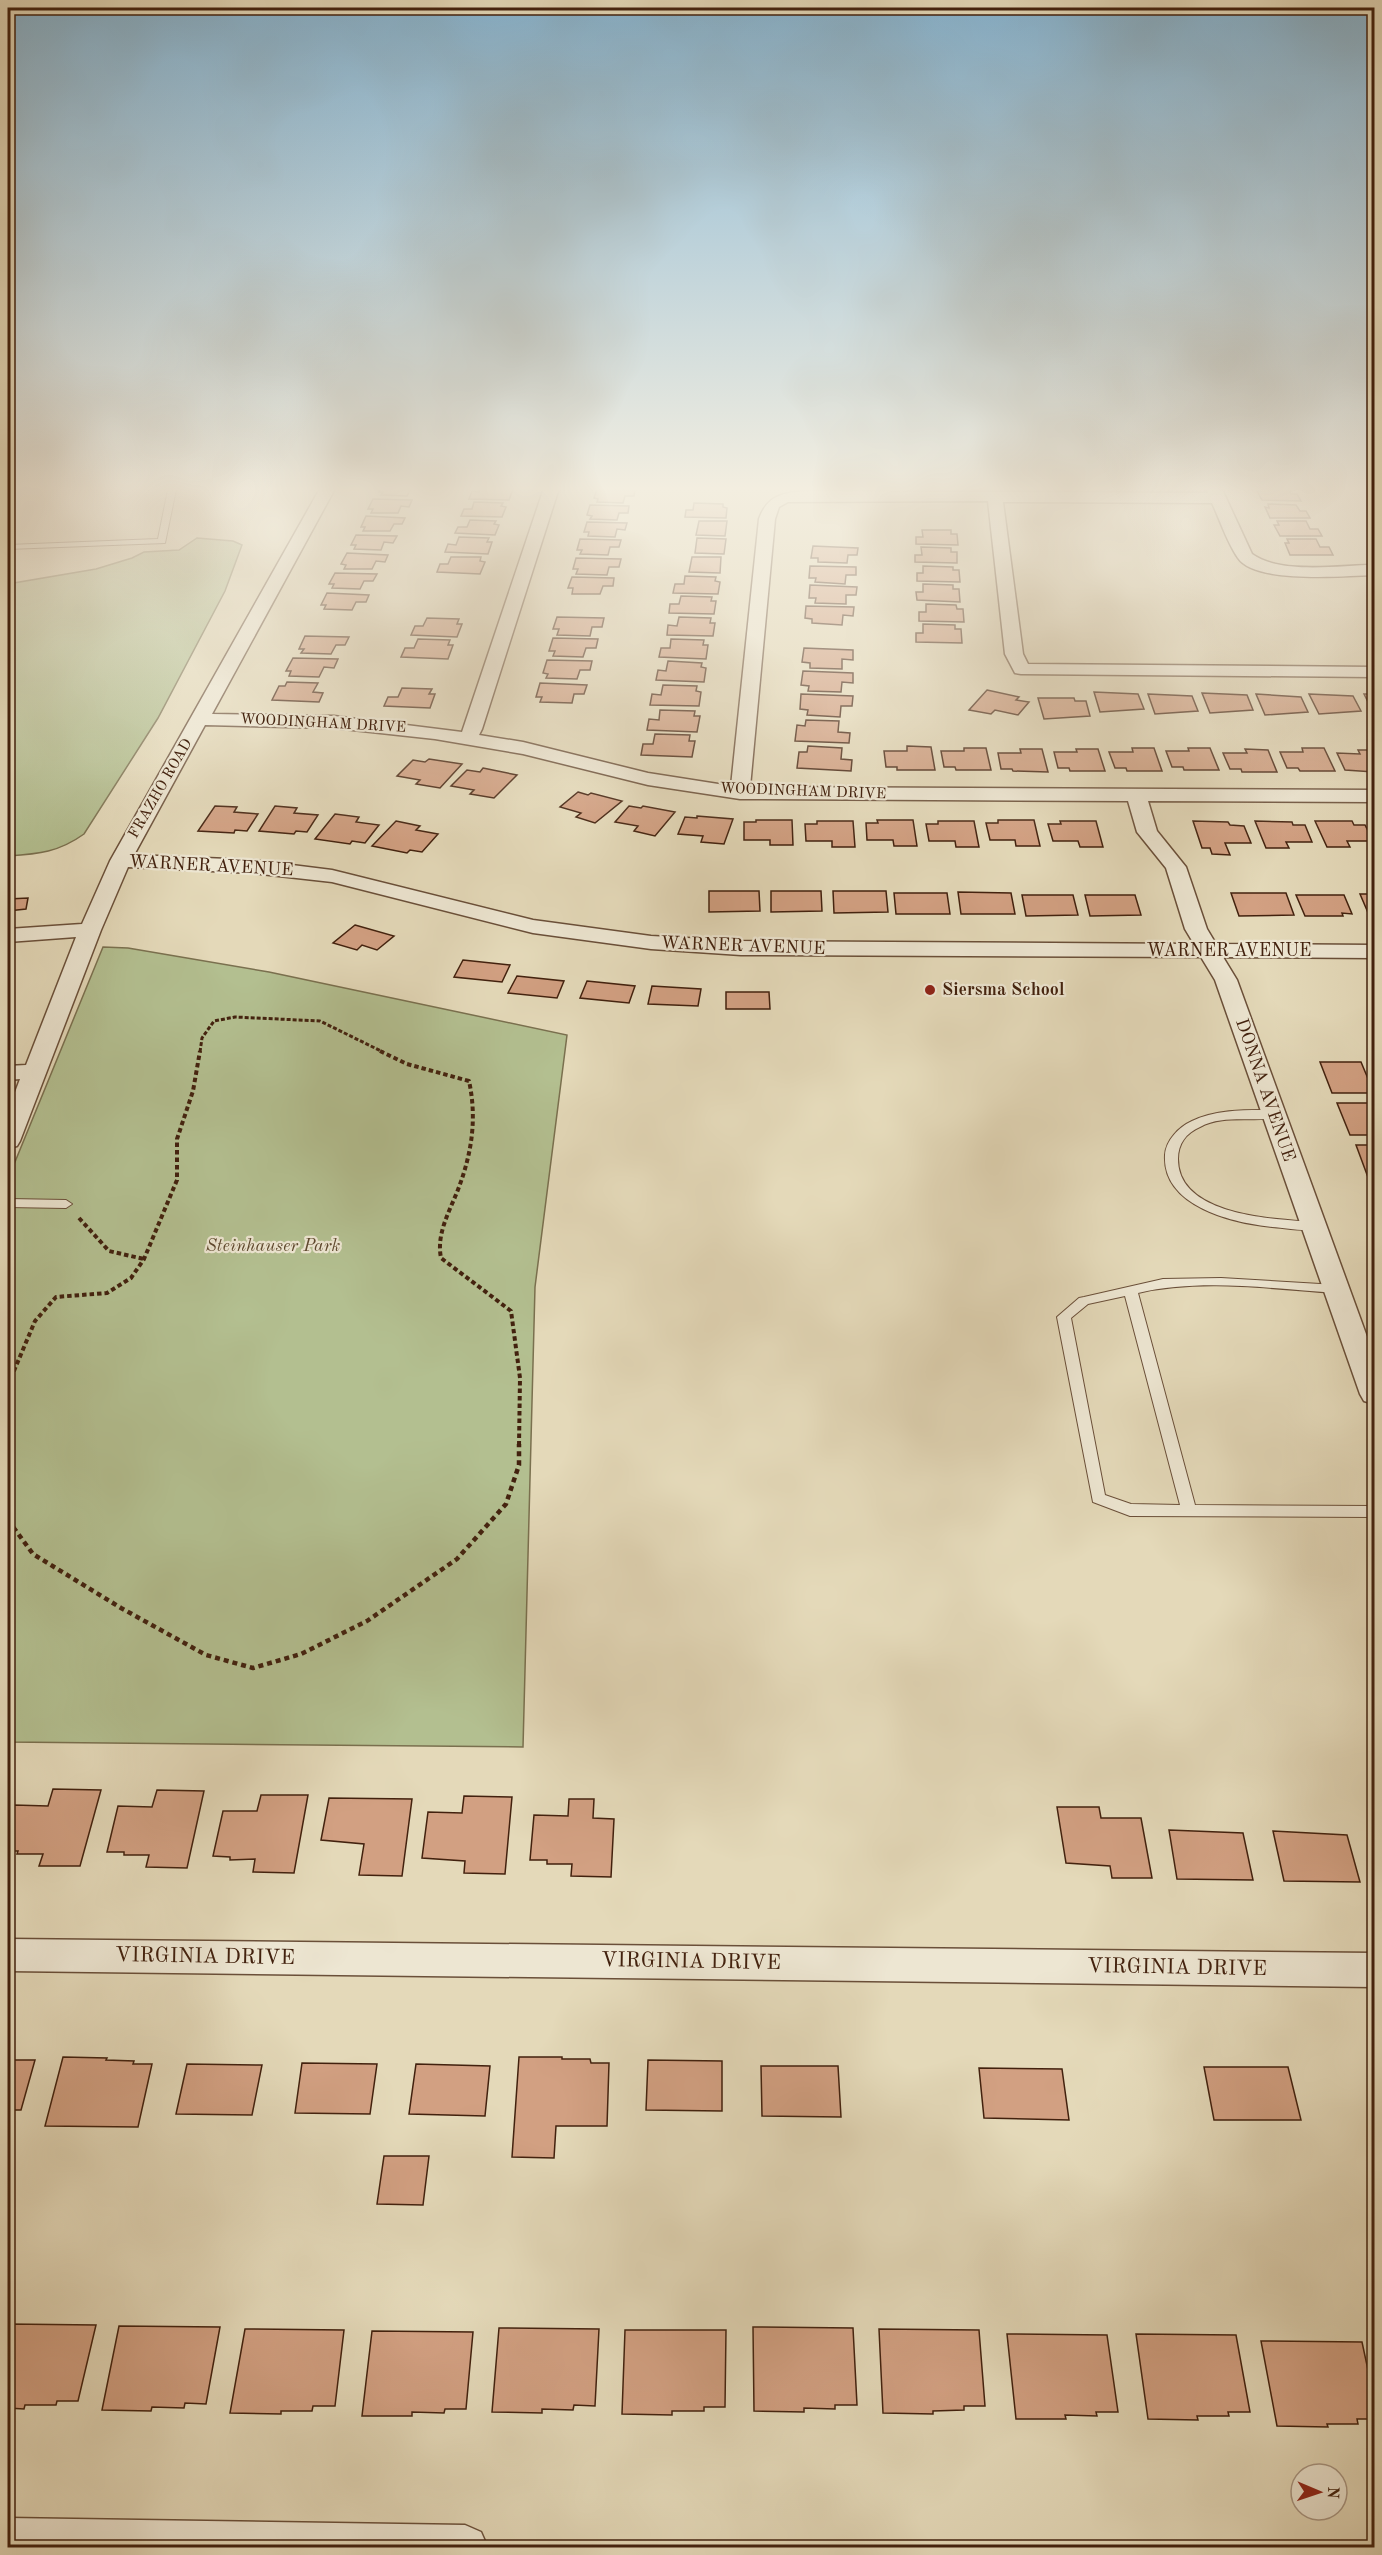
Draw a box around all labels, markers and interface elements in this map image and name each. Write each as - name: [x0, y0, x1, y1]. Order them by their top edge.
- street label: WOODINGHAM DRIVE: [240, 712, 406, 736]
- street label: FRAZHO ROAD: [126, 737, 196, 841]
- street label: WOODINGHAM DRIVE: [720, 782, 886, 802]
- street label: WARNER AVENUE: [128, 853, 294, 879]
- street label: WARNER AVENUE: [660, 934, 826, 958]
- street label: WARNER AVENUE: [1147, 942, 1311, 960]
- place label: Siersma School: [942, 981, 1065, 999]
- marker: Siersma School: [923, 983, 937, 997]
- street label: DONNA AVENUE: [1232, 1016, 1298, 1164]
- park label: Steinhauser Park: [206, 1237, 341, 1255]
- street label: VIRGINIA DRIVE: [115, 1945, 295, 1969]
- street label: VIRGINIA DRIVE: [601, 1950, 781, 1974]
- street label: VIRGINIA DRIVE: [1087, 1956, 1267, 1980]
- north arrow: [1289, 2462, 1349, 2522]
- text: N: [1324, 2486, 1340, 2500]

